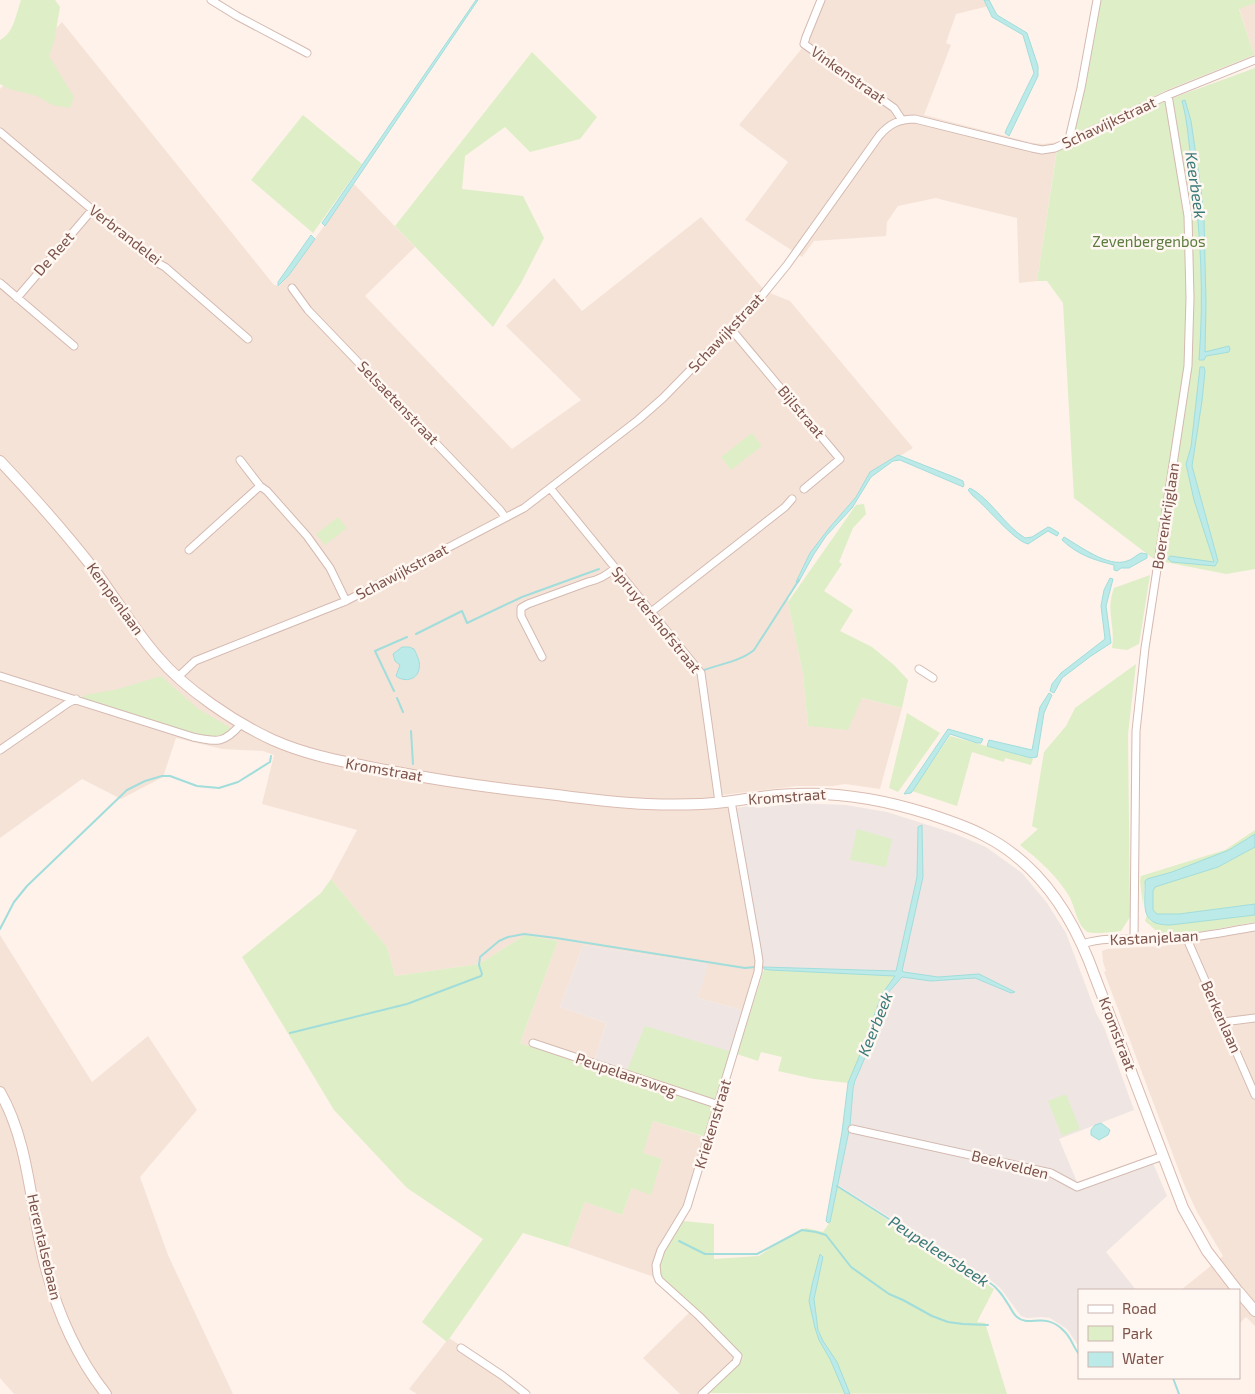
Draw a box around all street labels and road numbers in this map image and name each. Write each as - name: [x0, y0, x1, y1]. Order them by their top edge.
- street label: Vinkenstraat: [808, 42, 890, 107]
- street label: Schawijkstraat: [1059, 92, 1159, 153]
- street label: Verbrandelei: [86, 200, 165, 268]
- street label: De Reet: [29, 227, 77, 279]
- street label: Schawijkstraat: [684, 289, 767, 376]
- street label: Selsaetenstraat: [354, 357, 443, 448]
- street label: Bijlstraat: [774, 382, 829, 442]
- street label: Boerenkrijglaan: [1148, 461, 1183, 571]
- street label: Schawijkstraat: [352, 539, 451, 604]
- street label: Kempenlaan: [84, 559, 148, 638]
- street label: Spruytershofstraat: [608, 563, 705, 676]
- street label: Kromstraat: [344, 753, 424, 785]
- street label: Kromstraat: [747, 784, 827, 808]
- street label: Kastanjelaan: [1109, 926, 1199, 949]
- street label: Berkenlaan: [1198, 978, 1246, 1056]
- street label: Kromstraat: [1096, 994, 1140, 1073]
- street label: Peupelaarsweg: [574, 1048, 680, 1100]
- street label: Kriekenstraat: [690, 1077, 734, 1171]
- street label: Beekvelden: [970, 1146, 1051, 1182]
- street label: Herentalsebaan: [24, 1192, 66, 1302]

